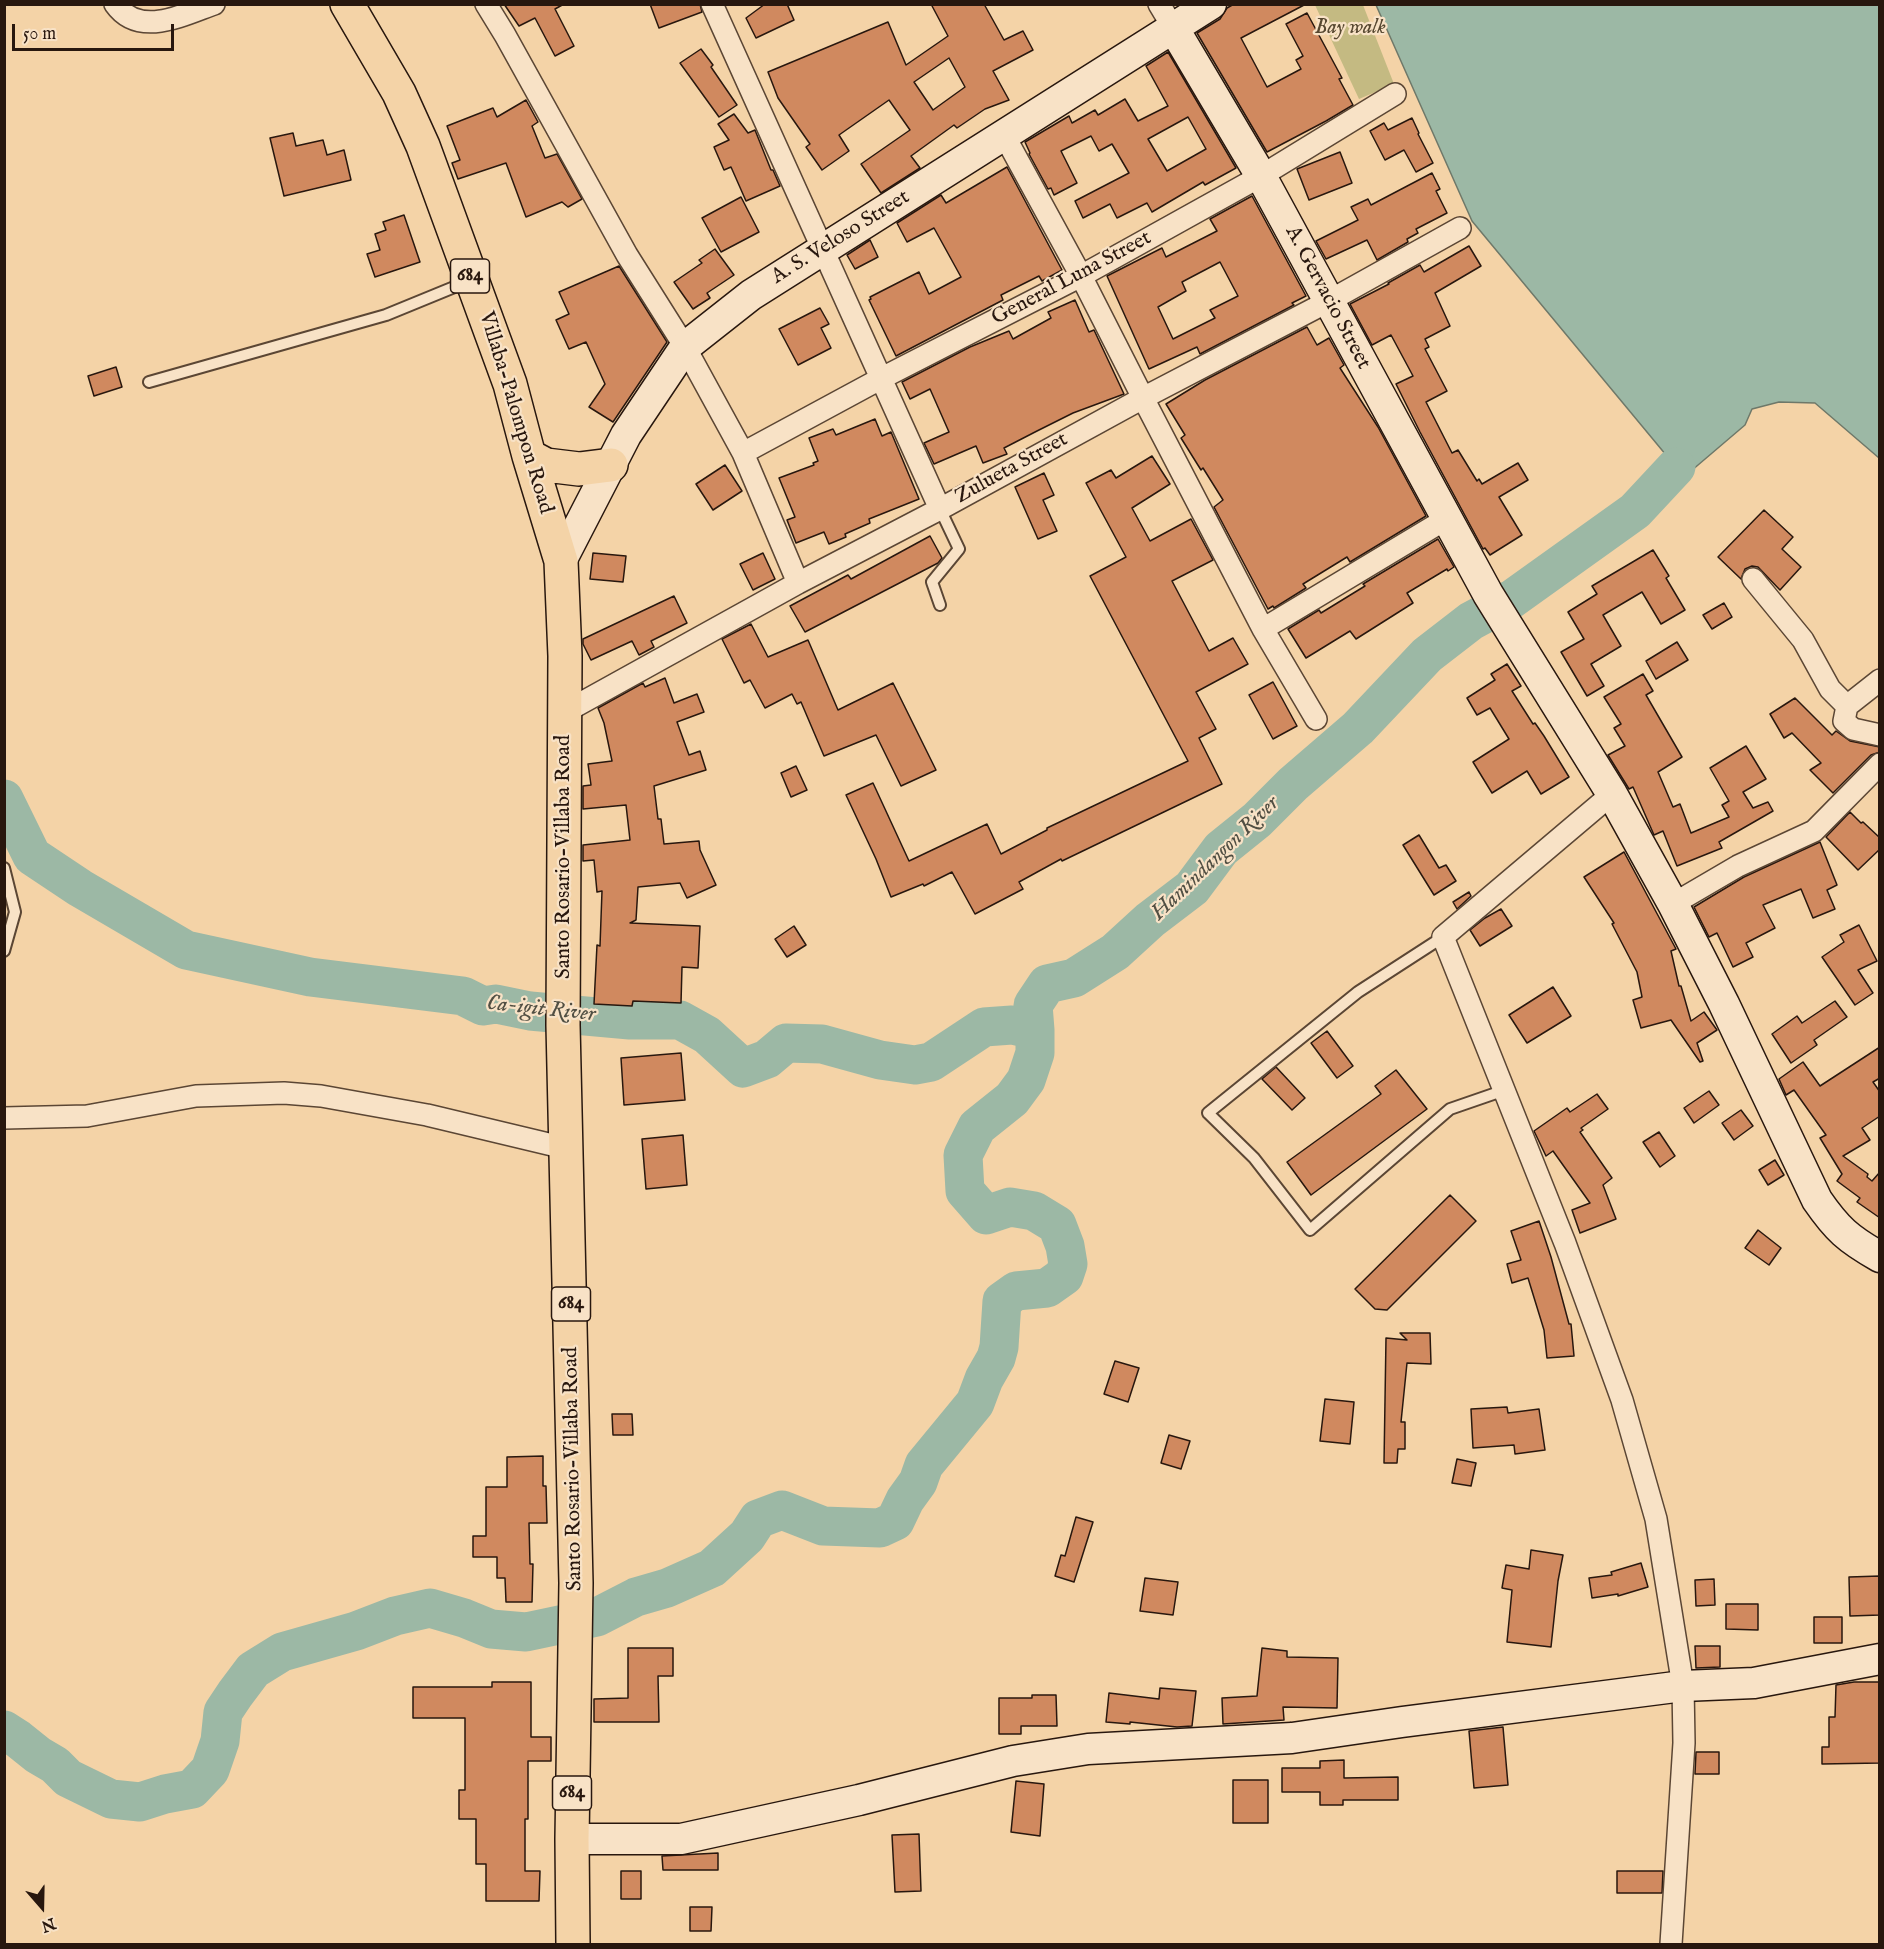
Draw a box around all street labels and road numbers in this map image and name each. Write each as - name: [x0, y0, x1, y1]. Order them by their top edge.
- street label: A. S. Veloso Street: [767, 185, 915, 291]
- street label: A. Gervacio Street: [1279, 222, 1375, 374]
- street label: General Luna Street: [988, 226, 1156, 332]
- road number: 684: [450, 259, 490, 293]
- street label: Villaba-Palompon Road: [472, 309, 558, 517]
- street label: Zulueta Street: [951, 428, 1073, 510]
- street label: Santo Rosario-Villaba Road: [552, 735, 578, 979]
- road number: 684: [552, 1287, 590, 1321]
- street label: Santo Rosario-Villaba Road: [559, 1347, 589, 1591]
- road number: 684: [552, 1776, 592, 1810]

